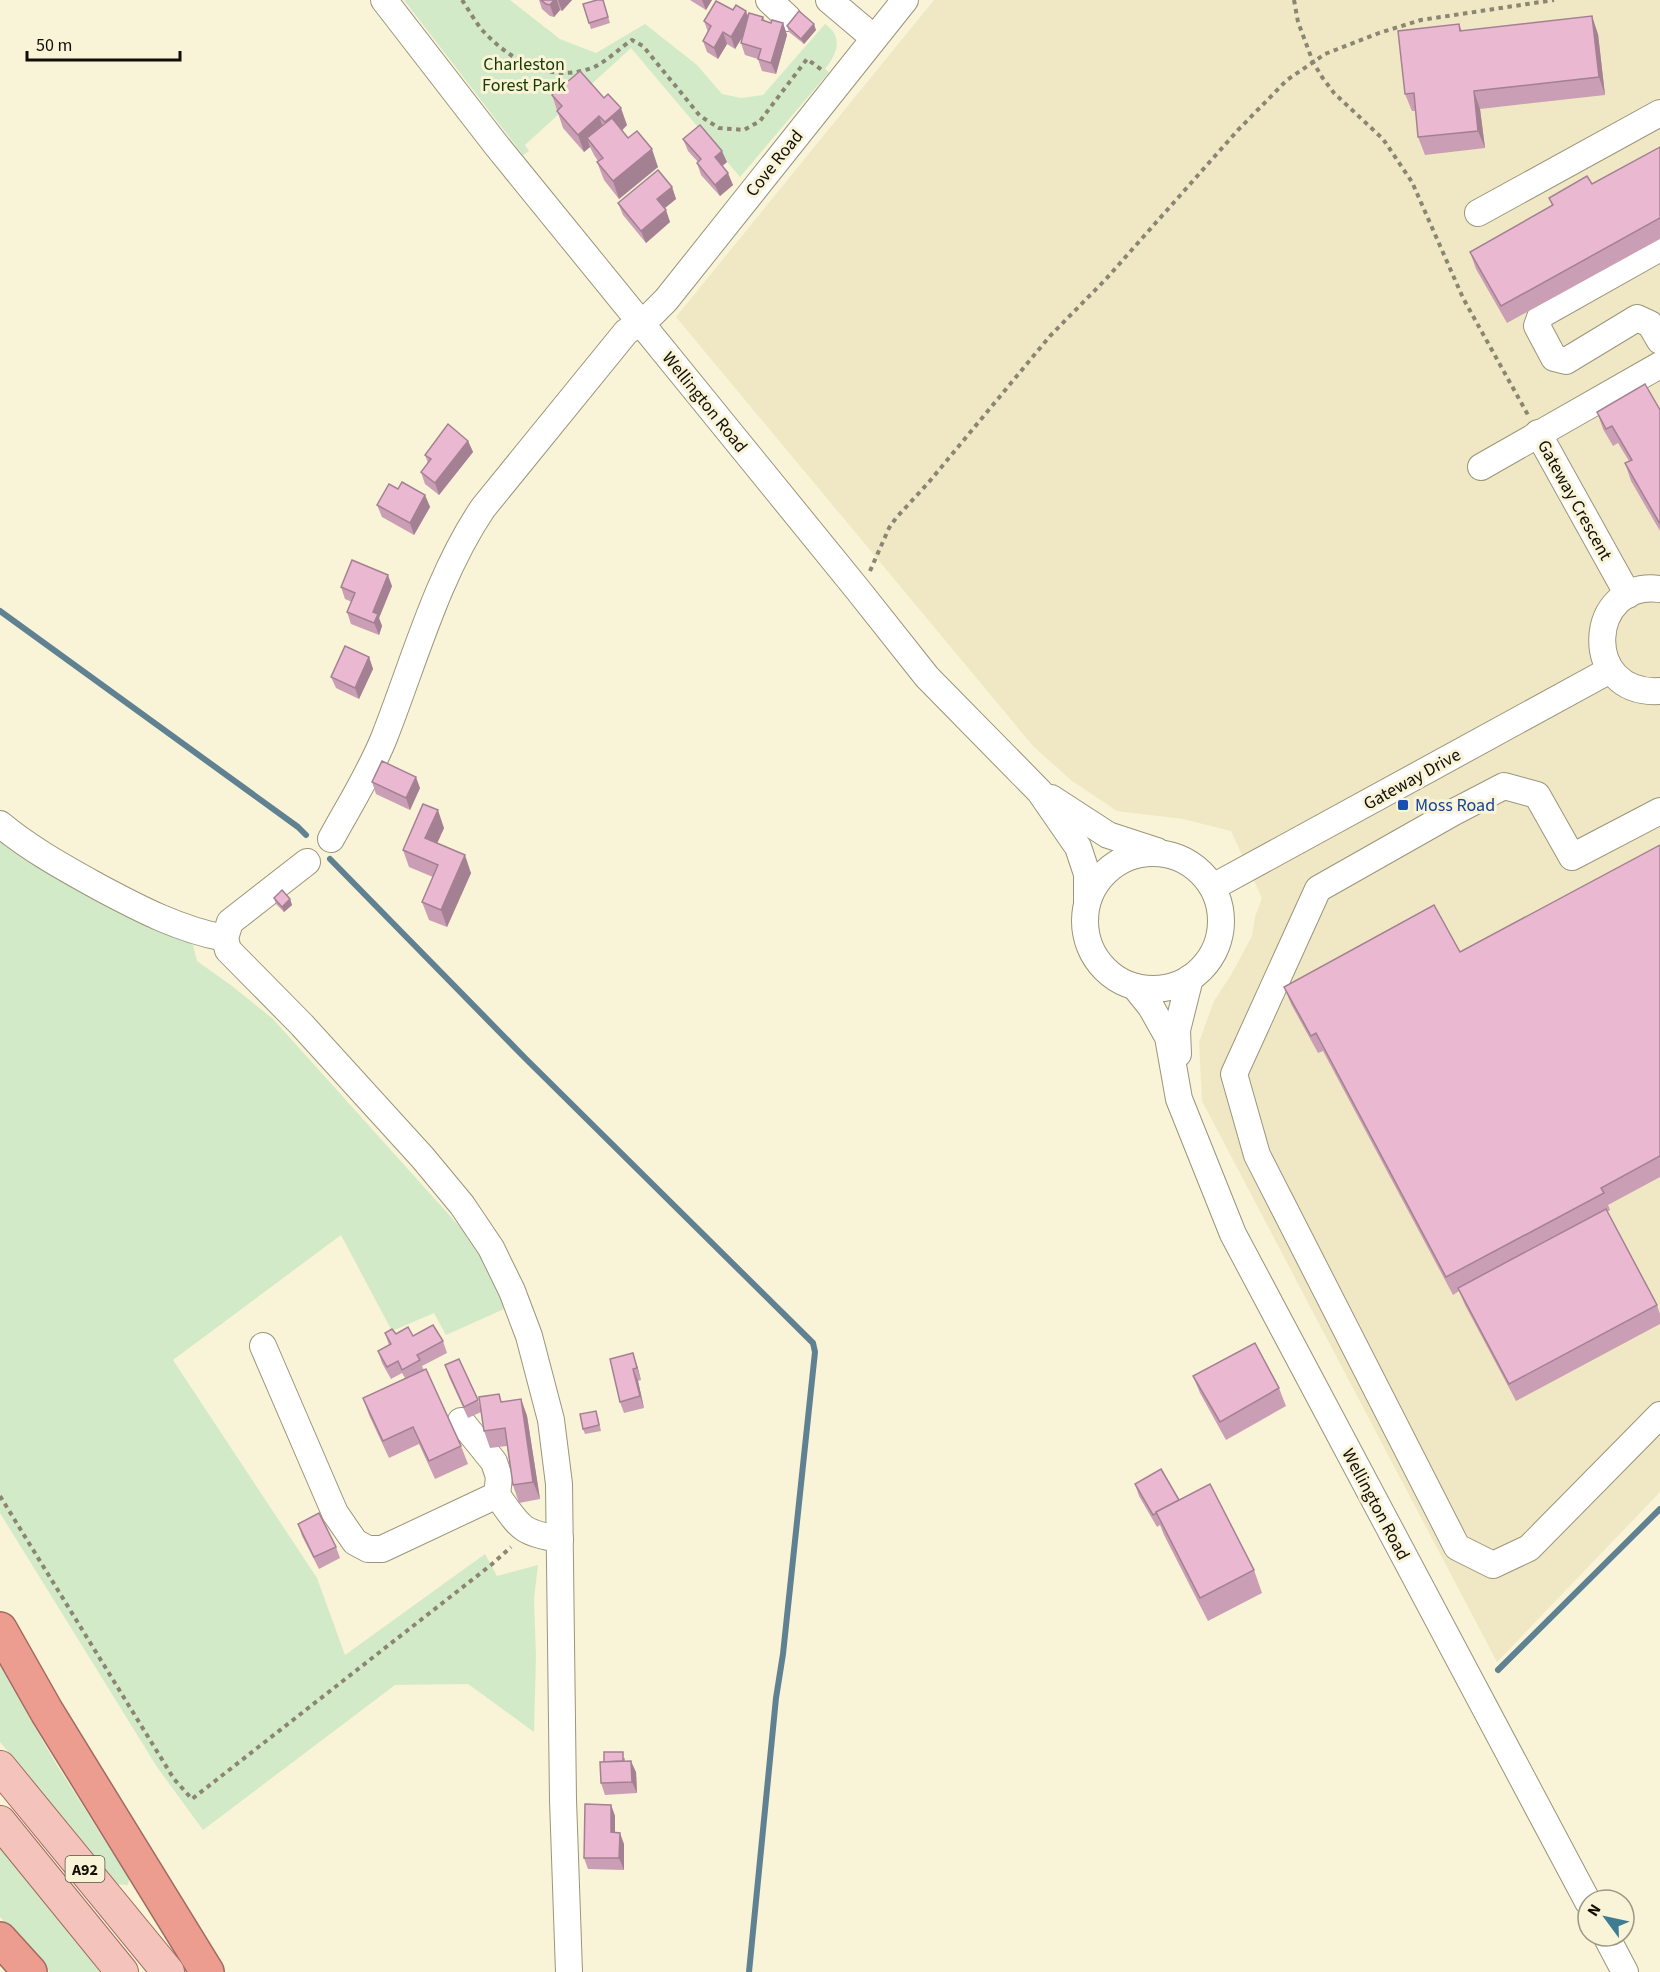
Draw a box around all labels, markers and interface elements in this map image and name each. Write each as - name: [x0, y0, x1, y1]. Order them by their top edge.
- scale bar: [27, 24, 180, 62]
- text: 50 m: [36, 33, 72, 58]
- park label: Charleston Forest Park: [482, 52, 566, 98]
- street label: Cove Road: [740, 125, 809, 202]
- street label: Wellington Road: [656, 347, 753, 458]
- street label: Gateway Crescent: [1531, 436, 1618, 565]
- street label: Gateway Drive: [1359, 742, 1465, 816]
- place label: Moss Road: [1415, 793, 1495, 818]
- marker: Moss Road: [1396, 798, 1410, 812]
- street label: Wellington Road: [1336, 1444, 1416, 1565]
- road number: A92: [66, 1856, 104, 1882]
- north arrow: [1576, 1888, 1636, 1948]
- text: N: [1582, 1900, 1606, 1921]

